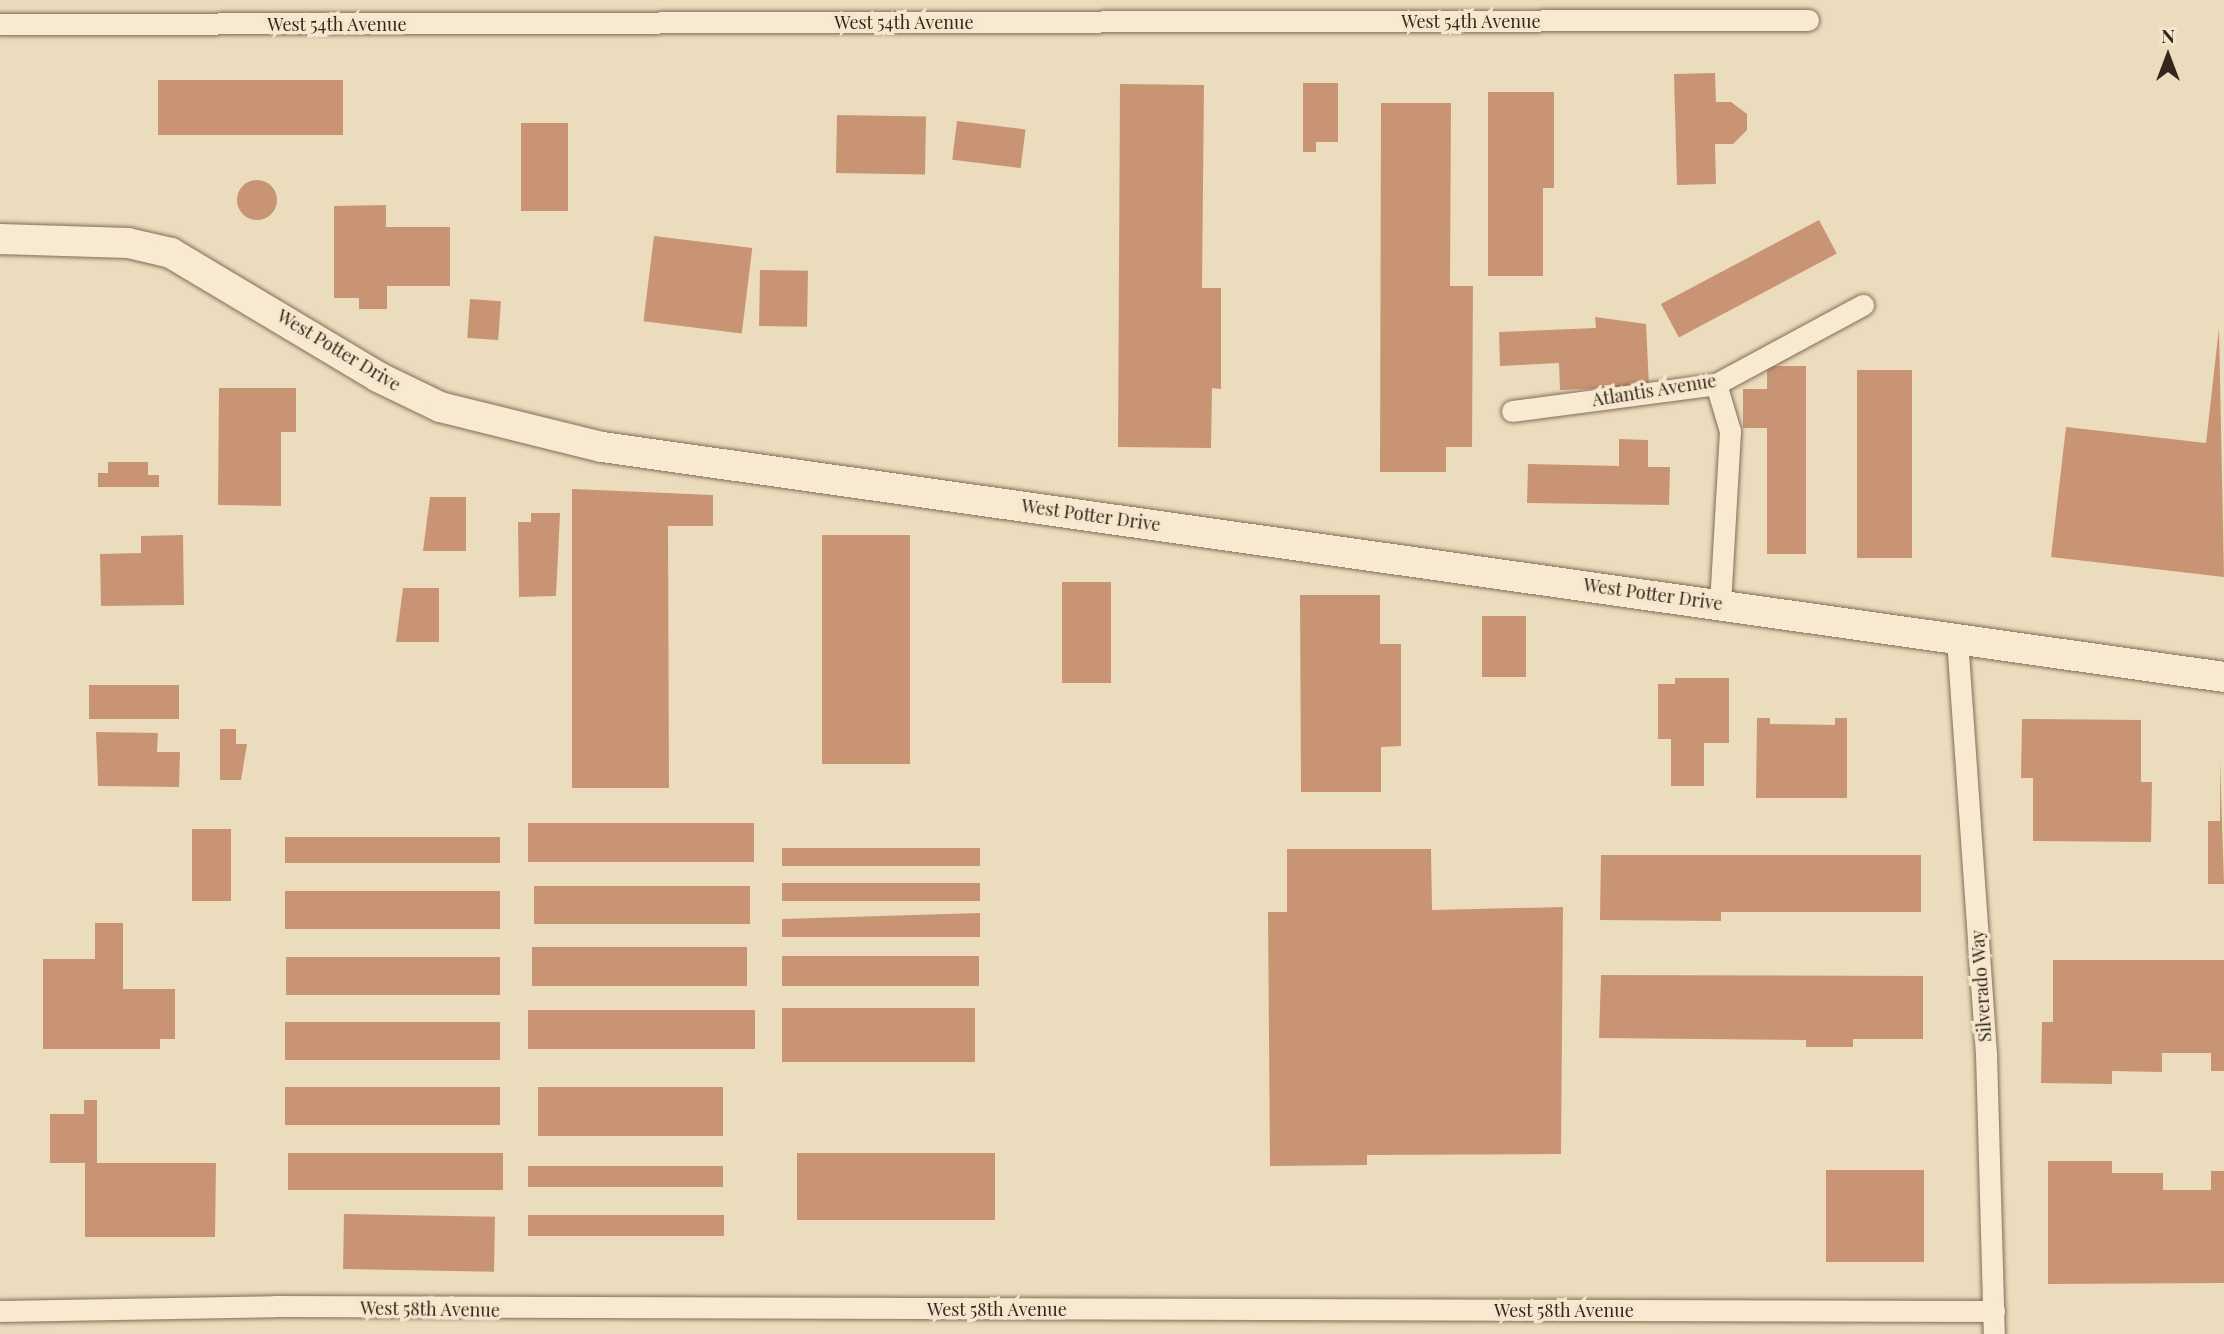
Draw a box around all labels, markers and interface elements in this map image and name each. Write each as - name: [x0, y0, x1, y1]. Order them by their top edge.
- street label: West 54th Avenue: [1401, 10, 1541, 32]
- street label: West 54th Avenue: [834, 11, 974, 33]
- street label: West 54th Avenue: [267, 13, 407, 35]
- north arrow: [2133, 21, 2203, 91]
- text: N: [2161, 22, 2175, 48]
- street label: West Potter Drive: [273, 304, 405, 396]
- street label: Atlantis Avenue: [1590, 369, 1718, 411]
- street label: West Potter Drive: [1020, 494, 1162, 536]
- street label: West Potter Drive: [1582, 573, 1724, 615]
- street label: Silverado Way: [1966, 929, 1996, 1043]
- street label: West 58th Avenue: [359, 1297, 501, 1321]
- street label: West 58th Avenue: [927, 1298, 1067, 1320]
- street label: West 58th Avenue: [1494, 1299, 1634, 1321]

